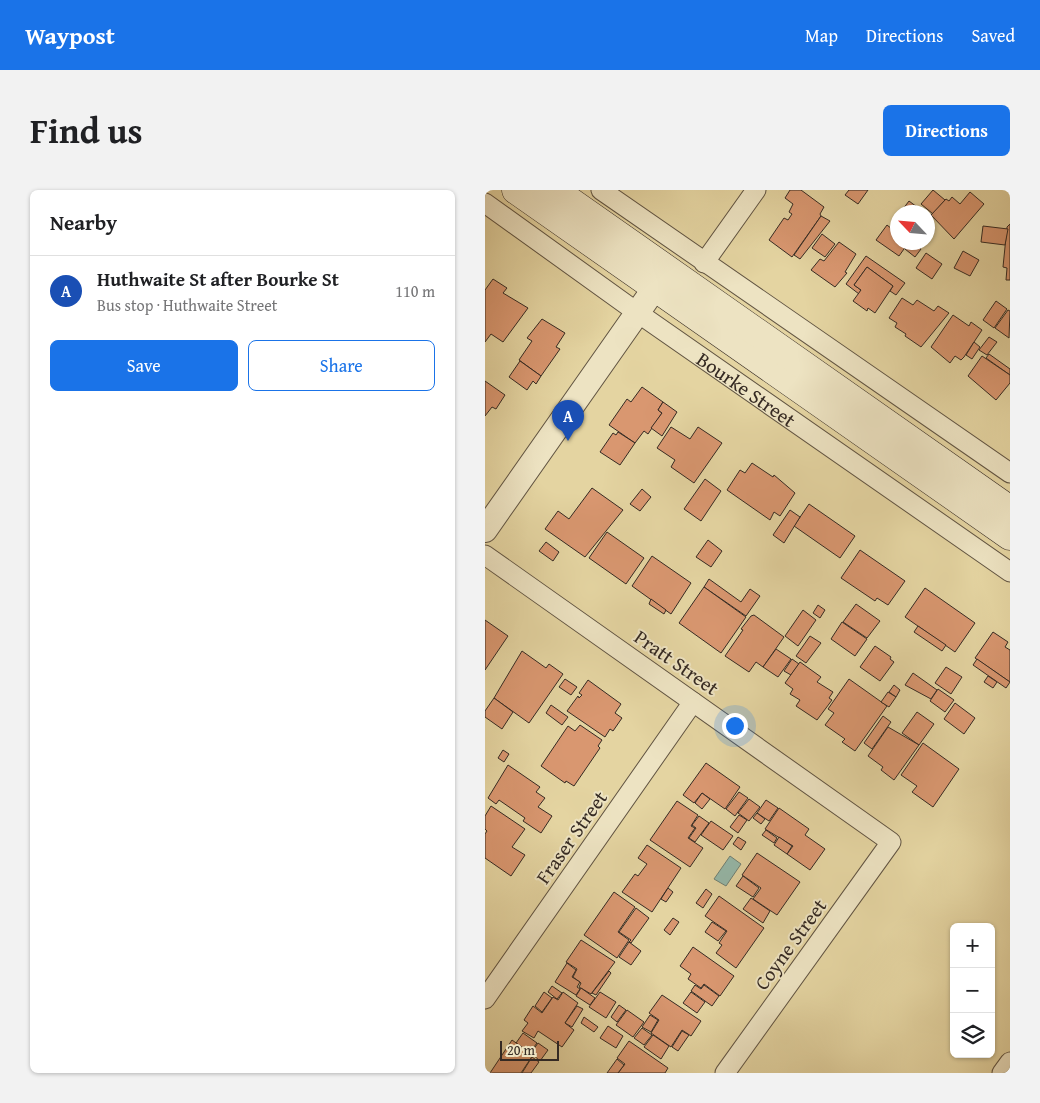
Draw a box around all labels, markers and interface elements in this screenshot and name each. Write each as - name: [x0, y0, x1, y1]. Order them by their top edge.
- text: Waypost: [25, 18, 115, 53]
- text: Map: [805, 22, 838, 49]
- text: Directions: [866, 22, 943, 49]
- text: Saved: [971, 22, 1015, 49]
- text: Find us: [30, 105, 143, 156]
- button: Directions: [883, 105, 1010, 156]
- north arrow: [890, 205, 935, 250]
- text: Nearby: [50, 207, 117, 238]
- text: Huthwaite St after Bourke St: [97, 265, 339, 293]
- text: A: [61, 279, 71, 303]
- text: 110 m: [395, 279, 435, 303]
- text: Bus stop · Huthwaite Street: [97, 293, 277, 317]
- button: Save: [50, 340, 238, 391]
- button: Share: [248, 340, 435, 391]
- street label: Bourke Street: [691, 344, 802, 433]
- pin: A: [552, 400, 584, 441]
- street label: Pratt Street: [629, 622, 725, 702]
- your location: [722, 713, 748, 739]
- street label: Fraser Street: [528, 785, 614, 889]
- street label: Coyne Street: [747, 892, 833, 996]
- map controls: [950, 923, 995, 1058]
- button: +: [950, 923, 995, 968]
- button: −: [950, 968, 995, 1013]
- button: layers: [950, 1013, 995, 1058]
- scale bar: [500, 1038, 559, 1061]
- text: 20 m: [507, 1040, 535, 1060]

